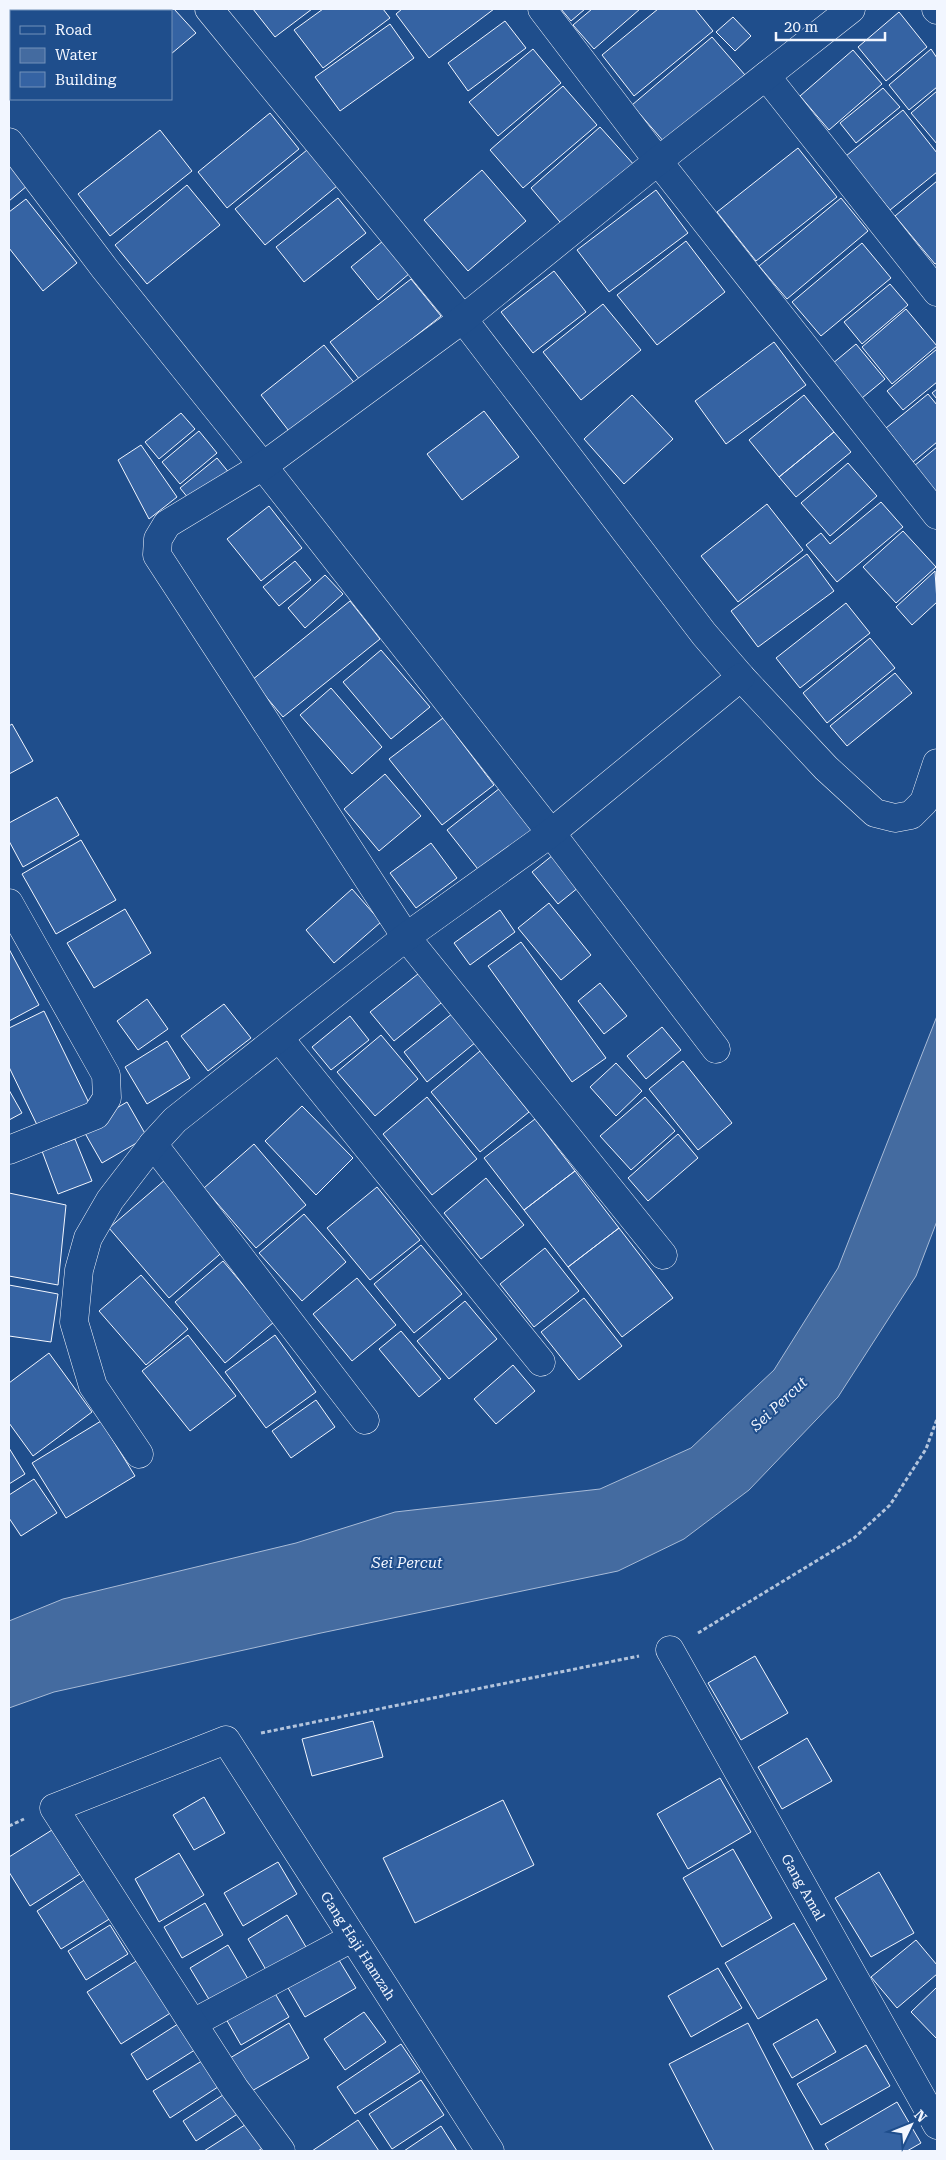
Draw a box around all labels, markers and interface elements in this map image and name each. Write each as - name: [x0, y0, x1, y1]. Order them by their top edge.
- legend: [10, 10, 172, 100]
- scale bar: [776, 10, 885, 42]
- text: 20 m: [784, 18, 819, 36]
- text: Road: [55, 21, 92, 39]
- text: Water: [55, 46, 97, 64]
- text: Building: [55, 71, 117, 89]
- water label: Sei Percut: [746, 1373, 811, 1436]
- water label: Sei Percut: [370, 1554, 443, 1572]
- street label: Gang Amal: [778, 1851, 829, 1924]
- street label: Gang Haji Hamzah: [317, 1889, 399, 2003]
- north arrow: [886, 2100, 936, 2150]
- text: N: [911, 2107, 930, 2126]

